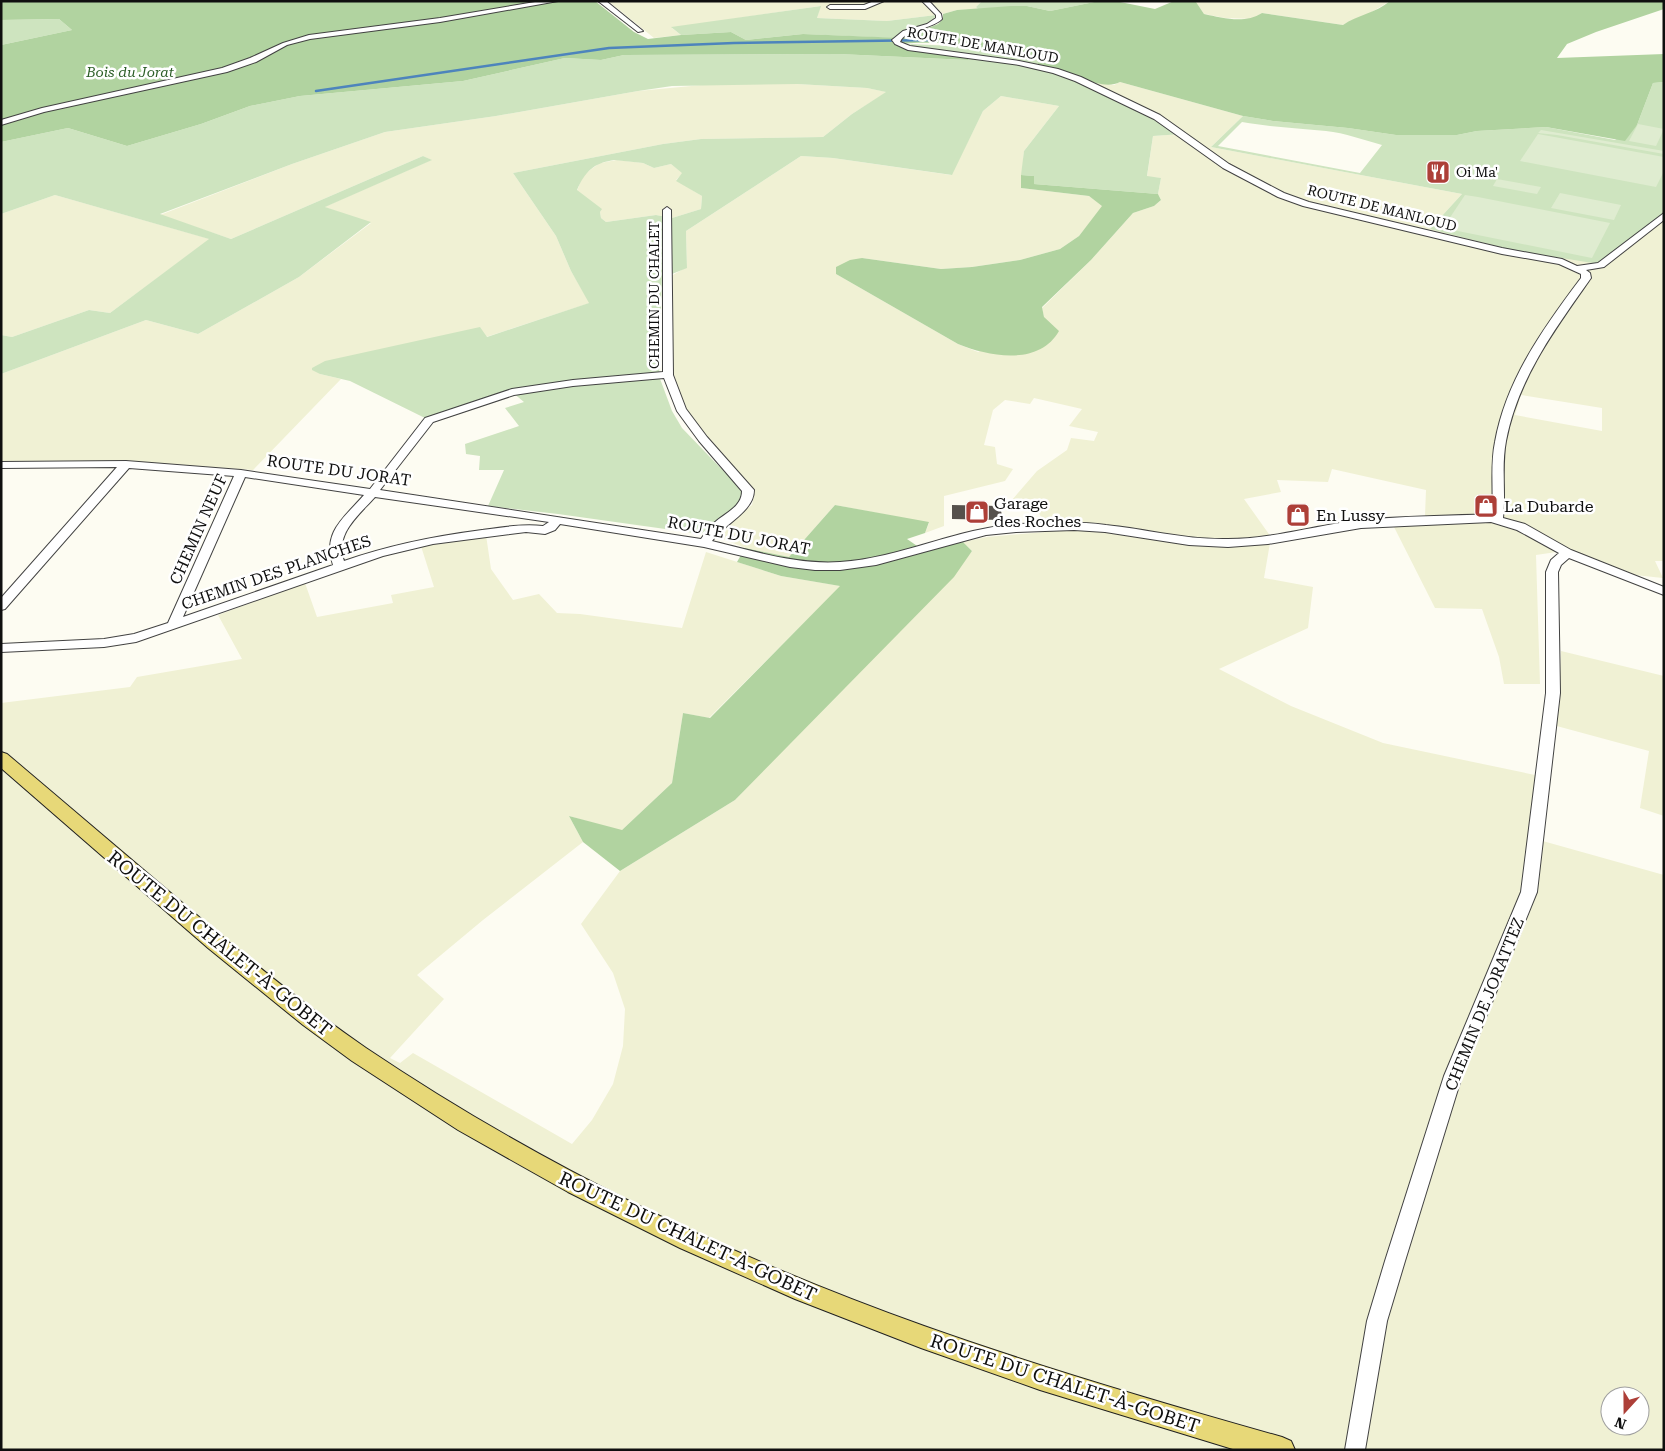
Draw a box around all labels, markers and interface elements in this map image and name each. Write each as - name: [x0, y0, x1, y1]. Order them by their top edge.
- street label: ROUTE DE MANLOUD: [906, 24, 1060, 66]
- park label: Bois du Jorat: [85, 64, 175, 80]
- restaurant icon: Oi Ma': [1425, 159, 1451, 185]
- place label: Oi Ma': [1456, 164, 1498, 180]
- street label: ROUTE DE MANLOUD: [1306, 182, 1459, 234]
- street label: CHEMIN DU CHALET: [646, 221, 662, 369]
- street label: ROUTE DU JORAT: [266, 451, 412, 490]
- street label: CHEMIN NEUF: [166, 471, 231, 587]
- shop icon: La Dubarde: [1473, 493, 1499, 519]
- place label: Garage des Roches: [994, 494, 1081, 531]
- place label: La Dubarde: [1504, 497, 1594, 516]
- shop icon: Garage des Roches: [964, 499, 990, 525]
- shop icon: En Lussy: [1285, 502, 1311, 528]
- place label: En Lussy: [1316, 506, 1385, 525]
- street label: ROUTE DU JORAT: [666, 512, 812, 559]
- street label: CHEMIN DES PLANCHES: [179, 531, 373, 614]
- street label: ROUTE DU CHALET-À-GOBET: [103, 846, 337, 1041]
- street label: CHEMIN DE JORATTEZ: [1441, 915, 1528, 1094]
- street label: ROUTE DU CHALET-À-GOBET: [555, 1166, 820, 1306]
- street label: ROUTE DU CHALET-À-GOBET: [927, 1329, 1203, 1438]
- north arrow: [1600, 1386, 1650, 1436]
- text: N: [1612, 1414, 1628, 1433]

